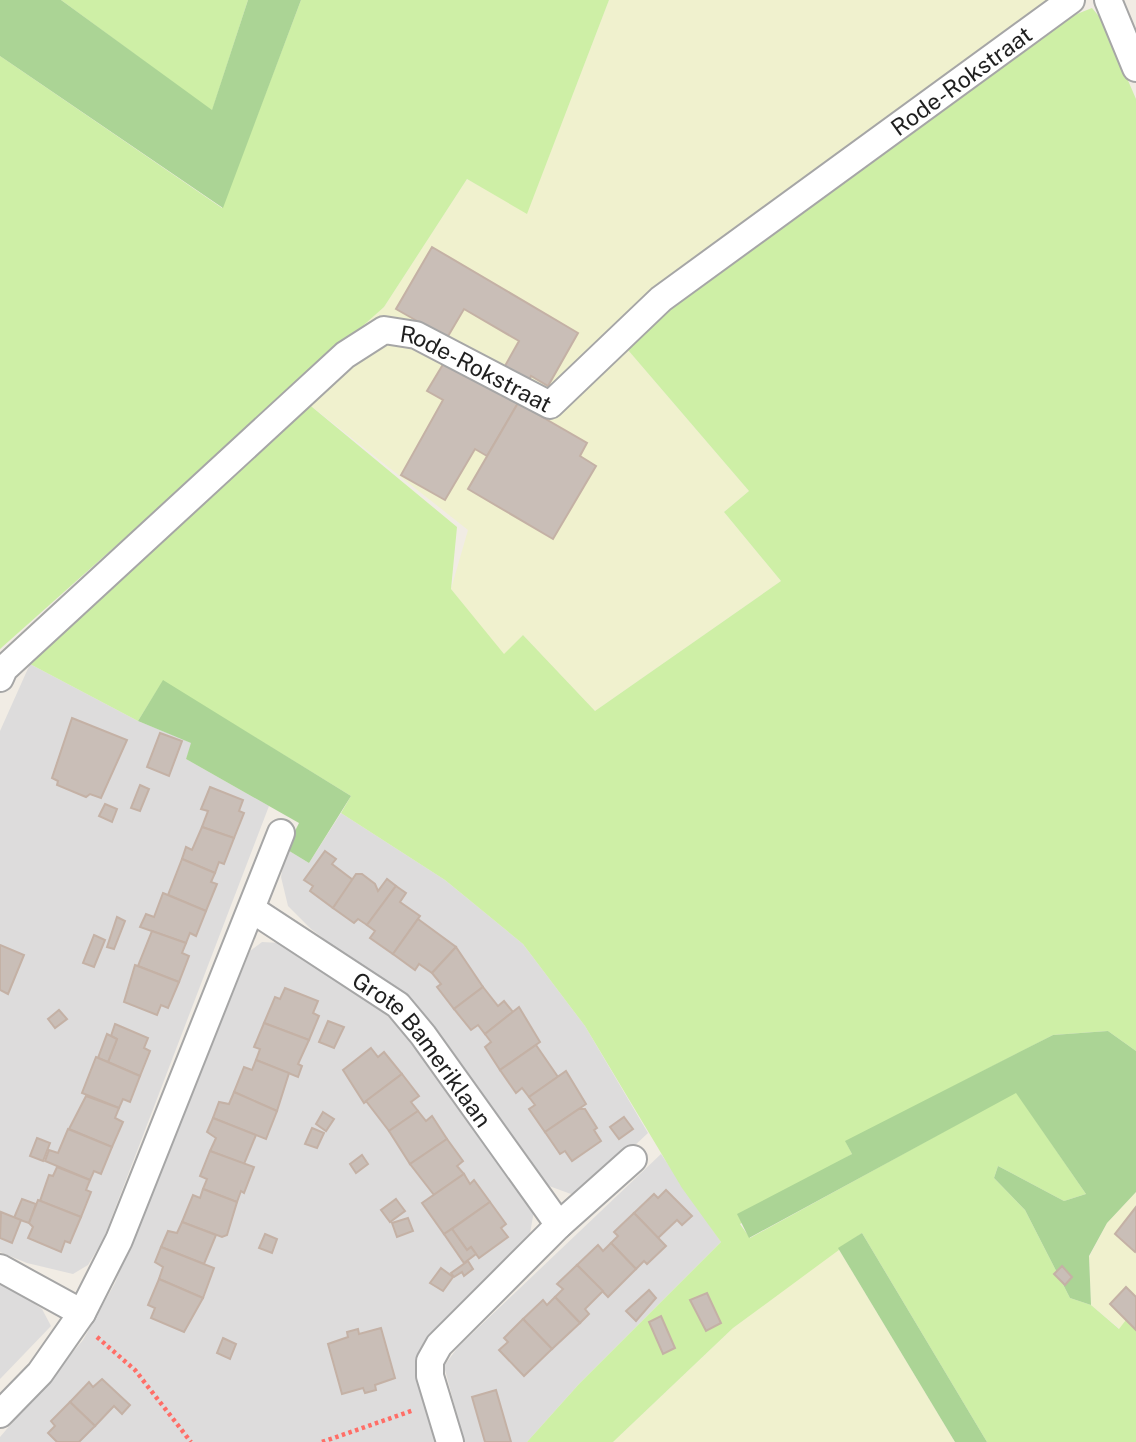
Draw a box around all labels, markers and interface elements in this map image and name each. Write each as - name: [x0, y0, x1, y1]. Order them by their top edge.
- street label: Rode-Rokstraat: [885, 20, 1037, 141]
- street label: Rode-Rokstraat: [398, 319, 557, 417]
- street label: Grote Bameriklaan: [348, 966, 498, 1132]

